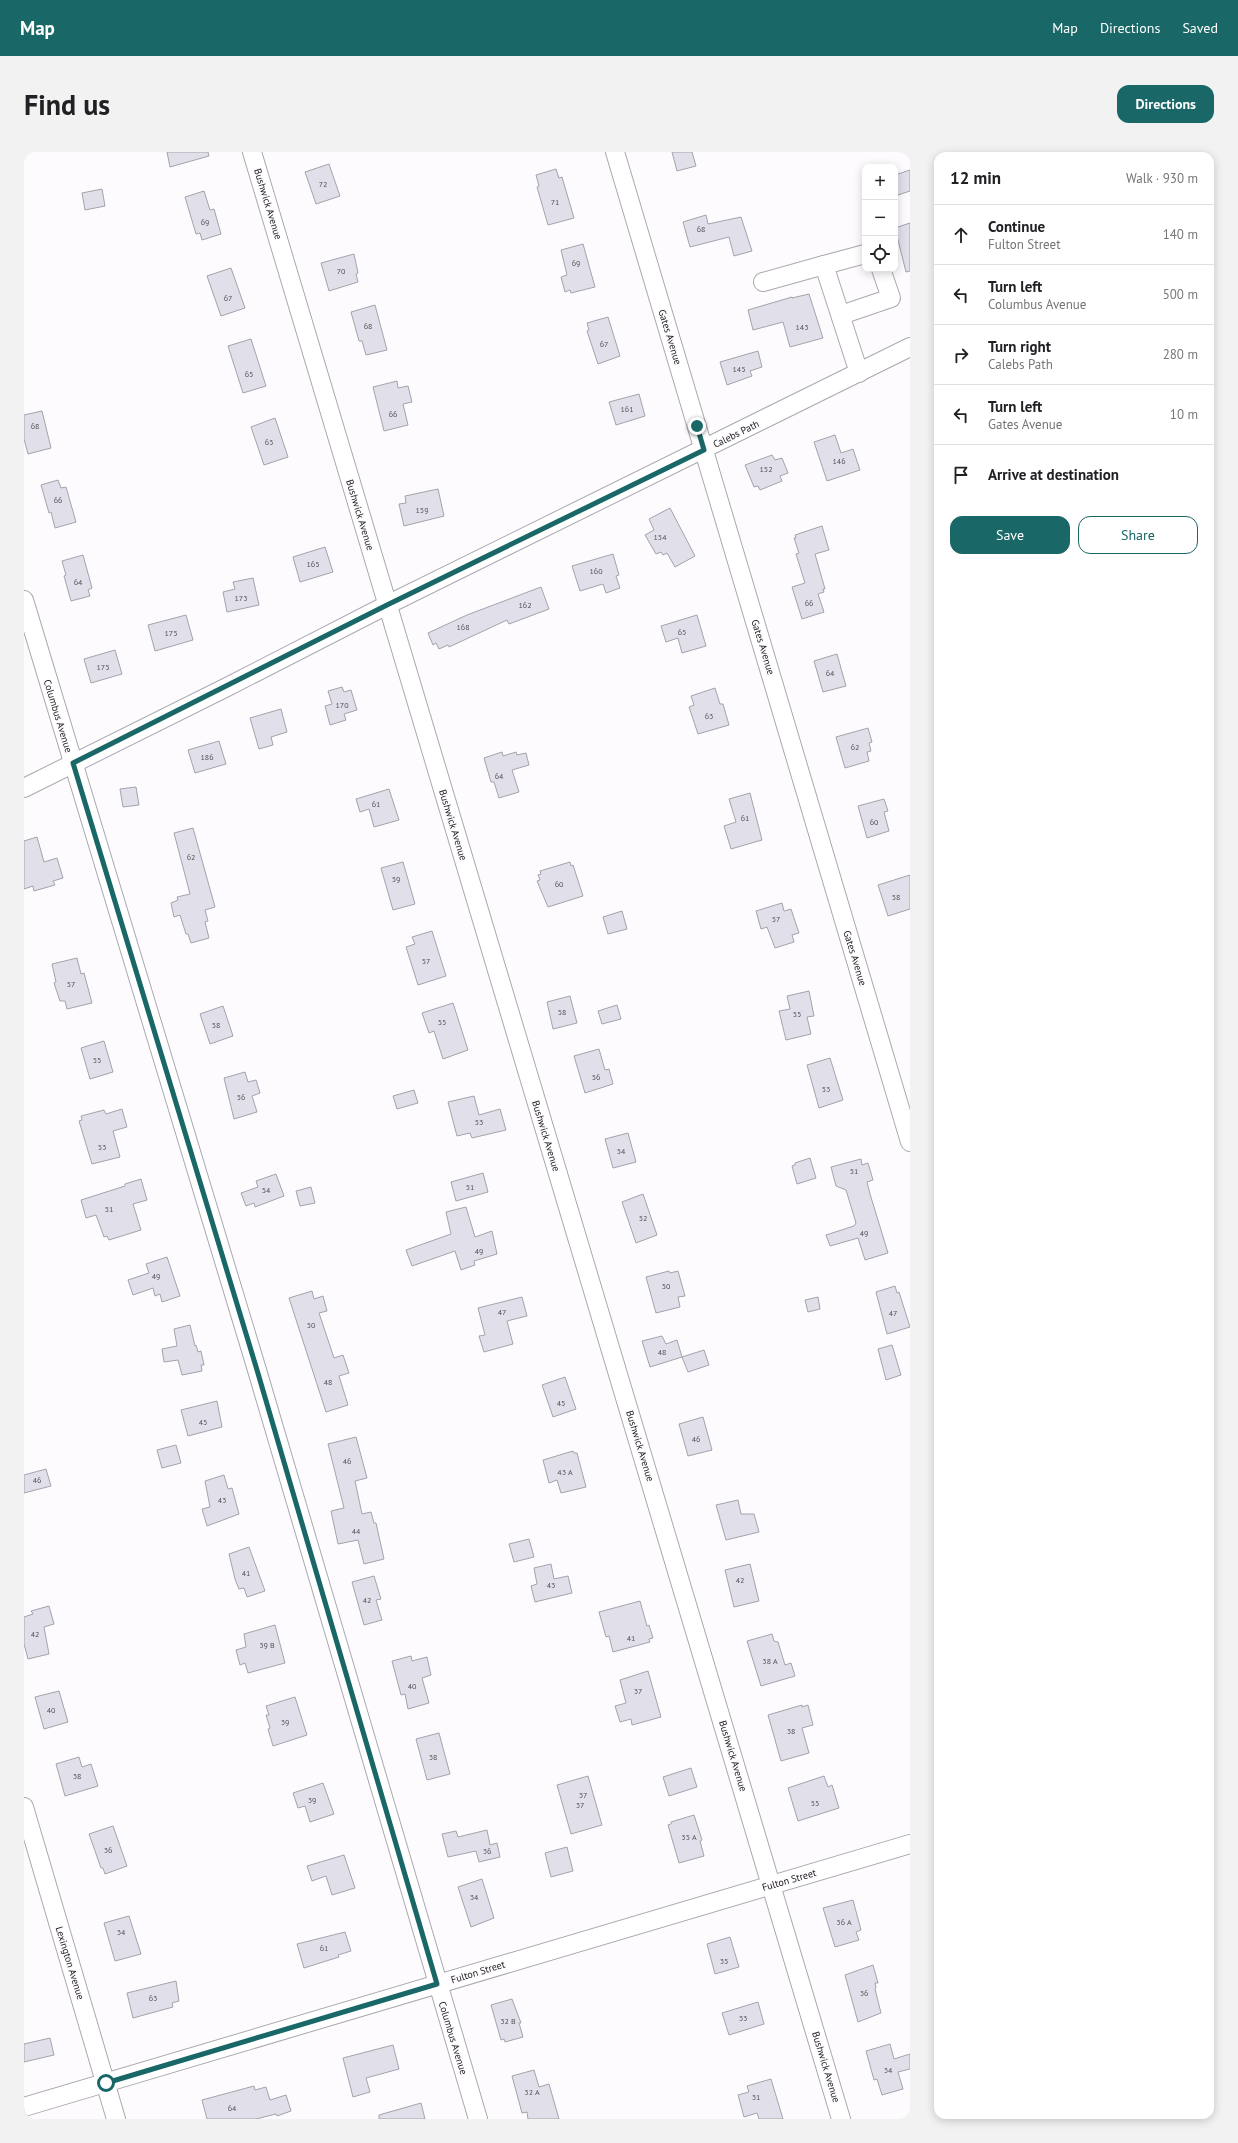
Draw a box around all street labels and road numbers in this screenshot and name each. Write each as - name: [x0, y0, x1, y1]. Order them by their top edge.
- street label: Bushwick Avenue: [251, 167, 285, 241]
- street label: Gates Avenue: [655, 308, 685, 366]
- street label: Calebs Path: [711, 417, 761, 451]
- street label: Bushwick Avenue: [343, 478, 377, 552]
- street label: Gates Avenue: [748, 618, 778, 676]
- street label: Columbus Avenue: [41, 678, 75, 754]
- street label: Bushwick Avenue: [436, 788, 470, 862]
- street label: Gates Avenue: [840, 929, 870, 987]
- street label: Bushwick Avenue: [529, 1099, 563, 1173]
- street label: Bushwick Avenue: [623, 1409, 657, 1483]
- street label: Bushwick Avenue: [716, 1719, 750, 1793]
- street label: Fulton Street: [760, 1866, 818, 1894]
- street label: Lexington Avenue: [53, 1925, 87, 2001]
- street label: Fulton Street: [449, 1957, 507, 1986]
- street label: Columbus Avenue: [436, 2000, 470, 2076]
- street label: Bushwick Avenue: [809, 2030, 843, 2104]

